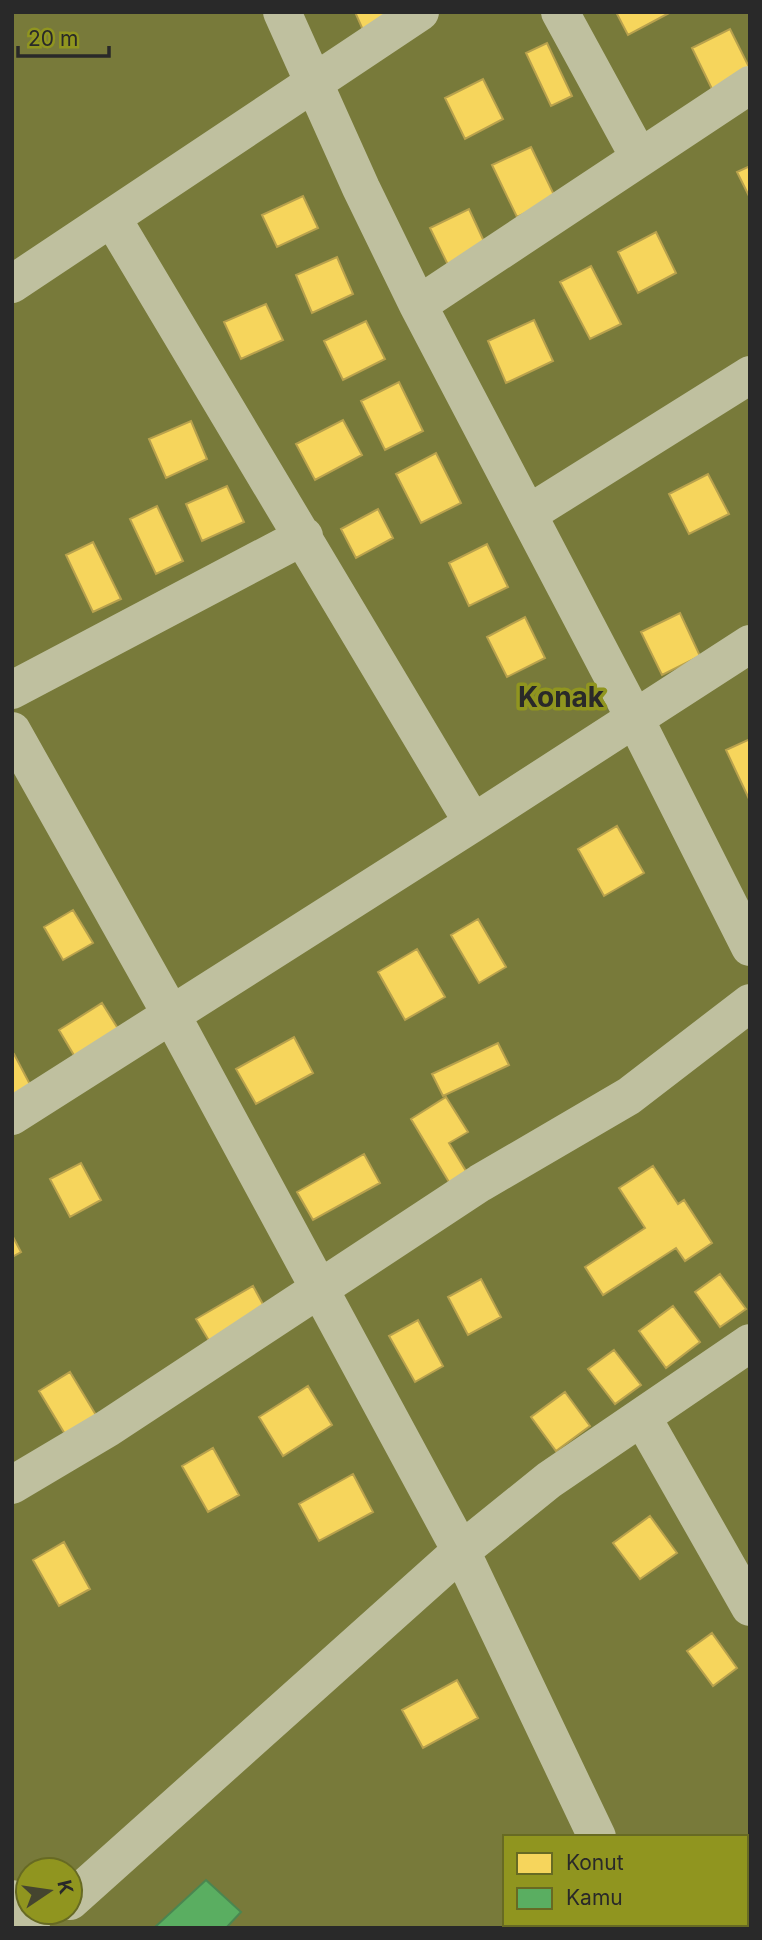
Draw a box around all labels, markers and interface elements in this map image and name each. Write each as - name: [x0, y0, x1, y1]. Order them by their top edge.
- scale bar: [18, 14, 108, 58]
- text: 20 m: [28, 26, 78, 51]
- district label: Konak: [518, 680, 605, 714]
- legend: [503, 1835, 748, 1926]
- text: Konut: [566, 1850, 624, 1875]
- north arrow: [14, 1856, 84, 1926]
- text: K: [52, 1878, 78, 1897]
- text: Kamu: [566, 1885, 623, 1910]

